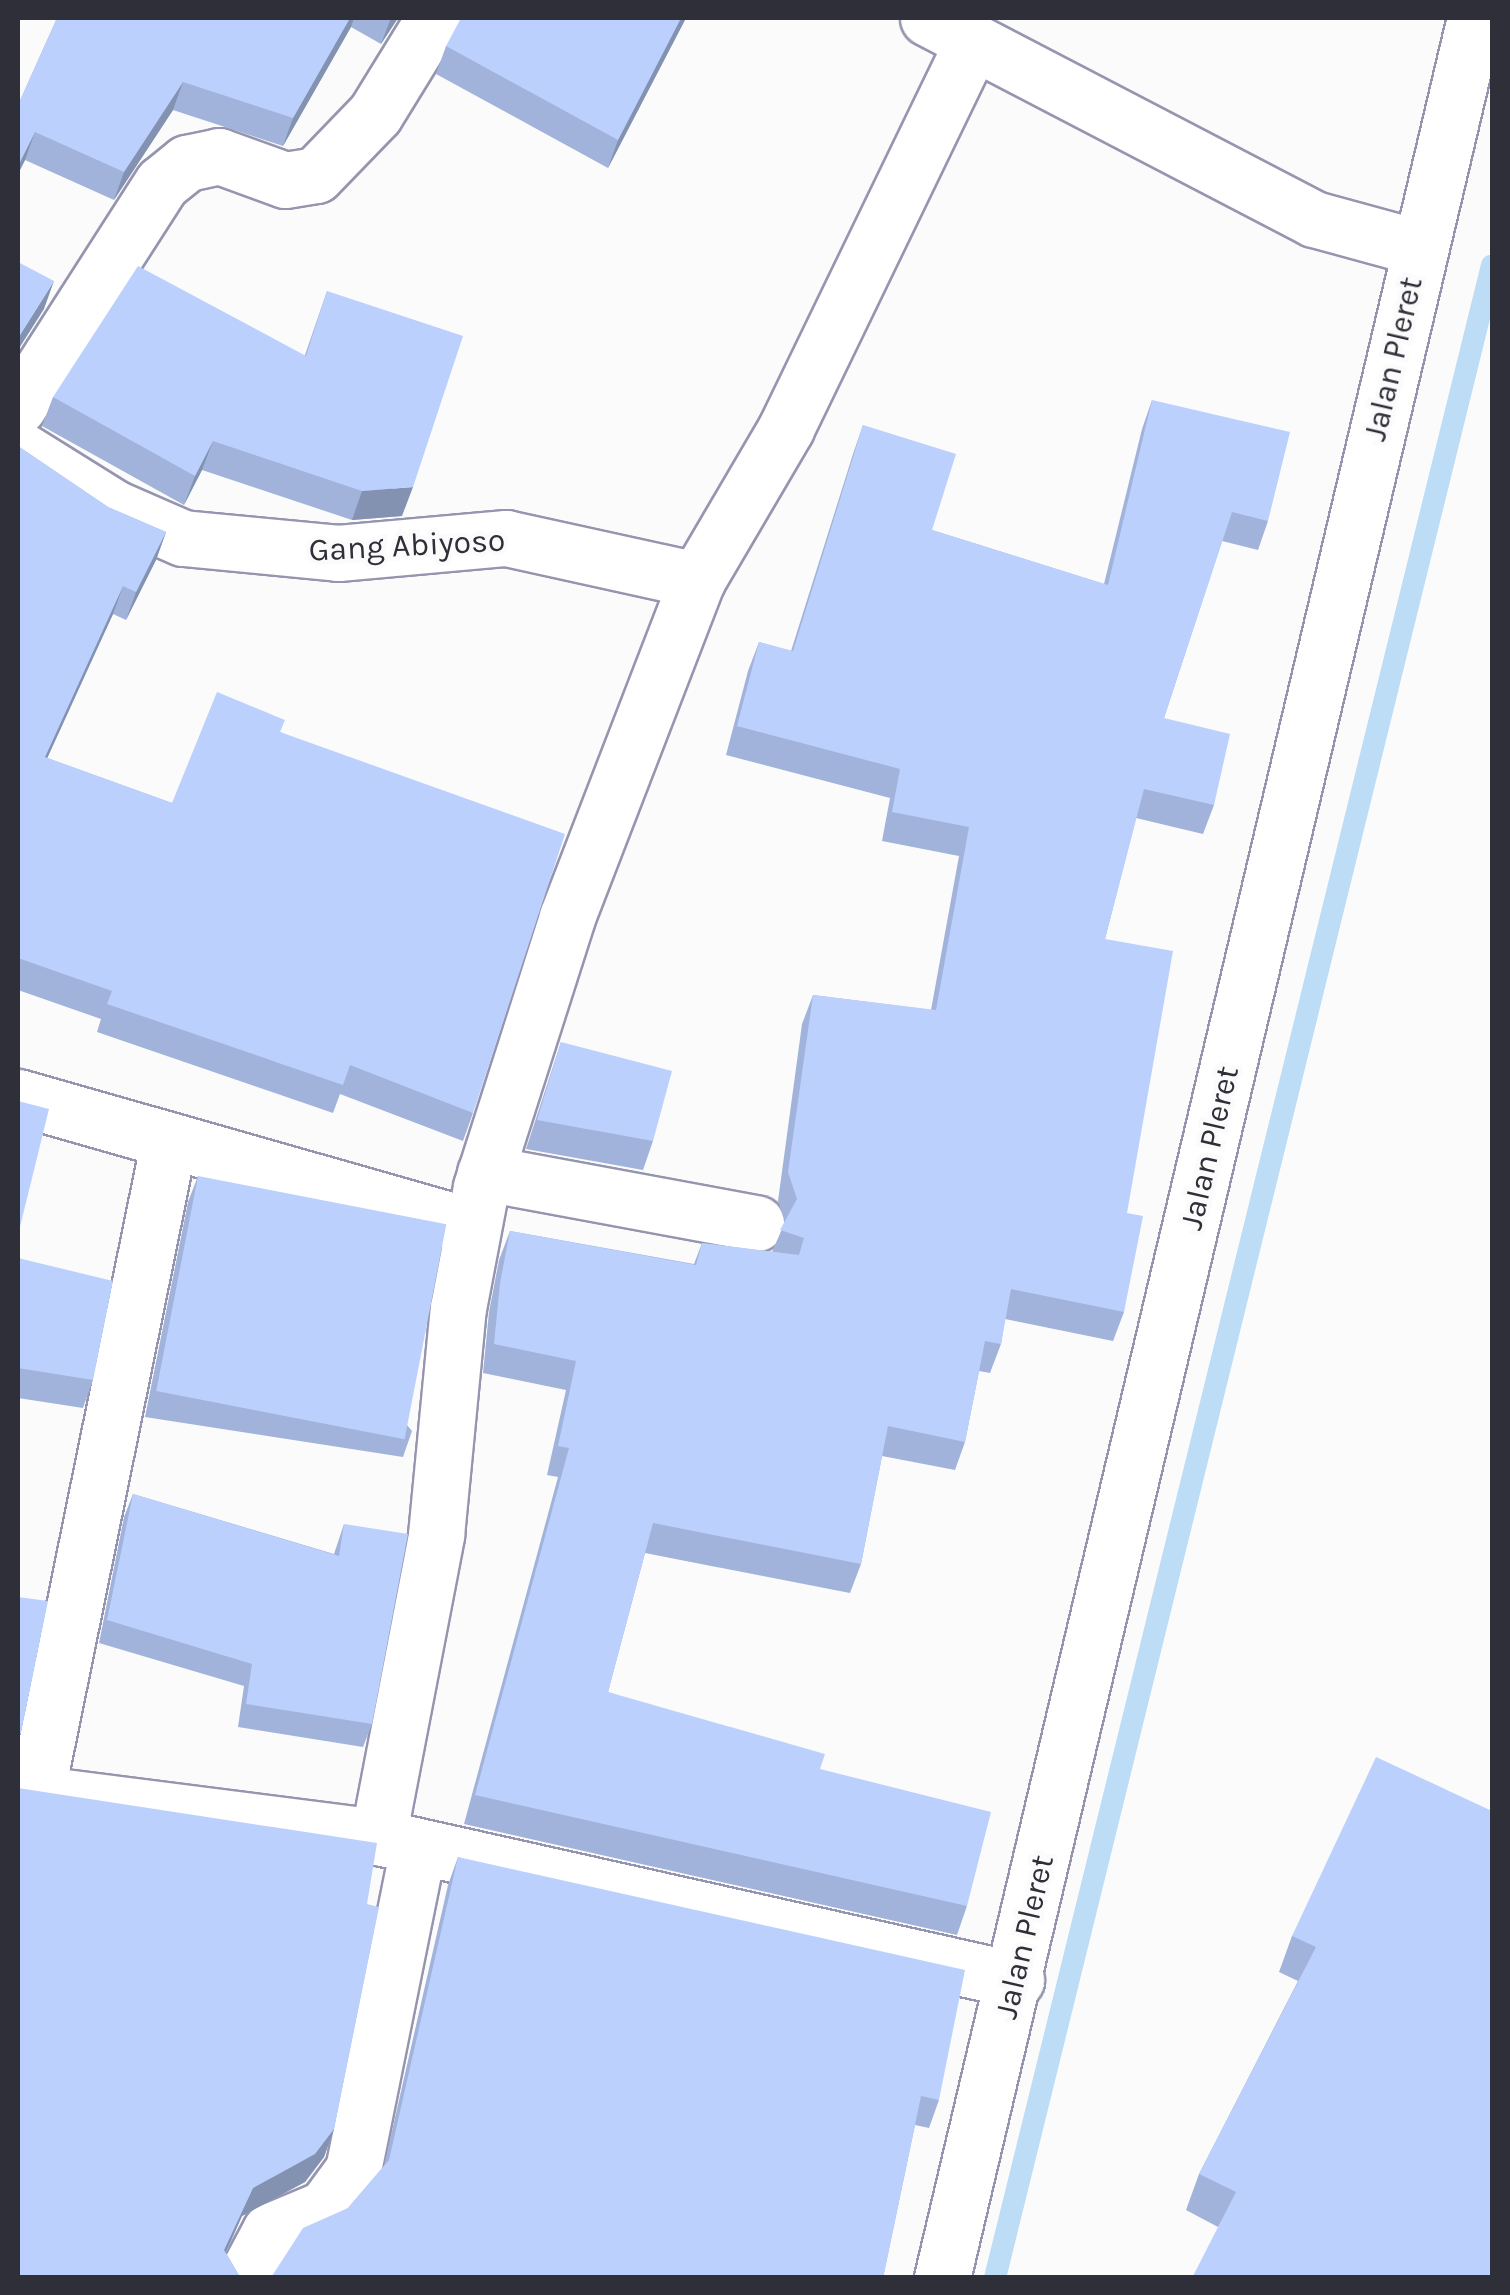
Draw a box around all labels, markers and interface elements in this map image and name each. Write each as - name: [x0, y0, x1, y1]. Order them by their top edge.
- street label: Jalan Pleret: [1356, 273, 1432, 445]
- street label: Gang Abiyoso: [308, 522, 506, 570]
- street label: Jalan Pleret: [1172, 1062, 1248, 1234]
- street label: Jalan Pleret: [987, 1851, 1063, 2023]

